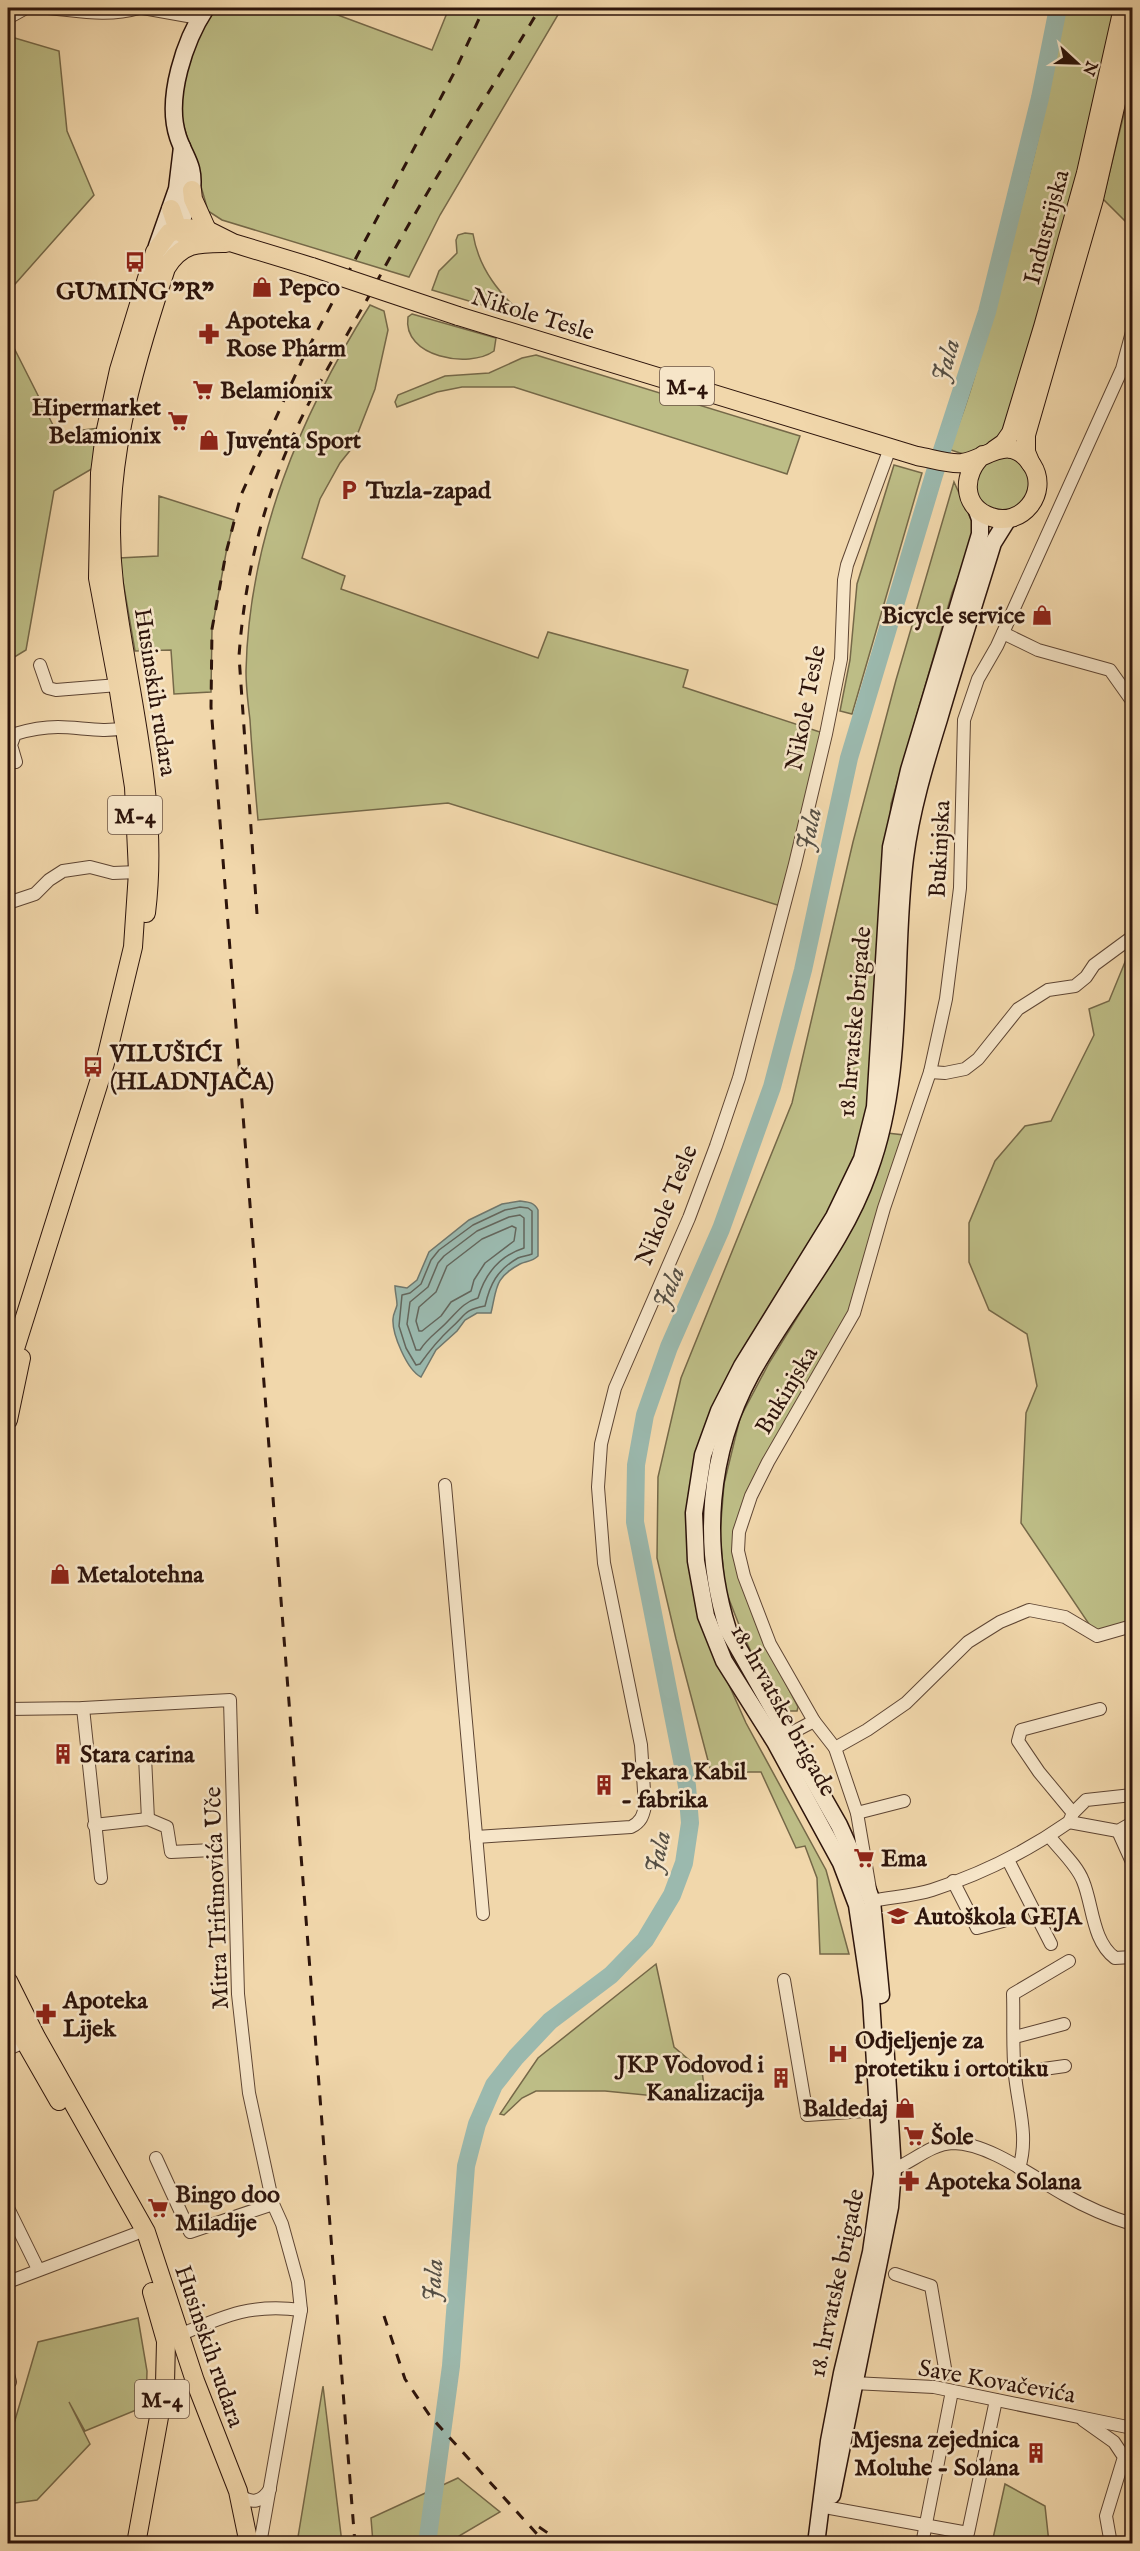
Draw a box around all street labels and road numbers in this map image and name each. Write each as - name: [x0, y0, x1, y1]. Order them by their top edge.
- street label: Industrijska: [1017, 166, 1078, 288]
- street label: Nikole Tesle: [467, 282, 598, 349]
- road number: M-4: [660, 367, 714, 405]
- street label: Husinskih rudara: [126, 606, 183, 779]
- street label: Nikole Tesle: [779, 643, 834, 774]
- road number: M-4: [108, 796, 162, 834]
- street label: Bukinjska: [922, 799, 959, 899]
- street label: 18. hrvatske brigade: [832, 925, 879, 1119]
- street label: Nikole Tesle: [629, 1141, 706, 1270]
- street label: Bukinjska: [749, 1340, 826, 1441]
- street label: 18. hrvatske brigade: [723, 1619, 843, 1802]
- street label: Mitra Trifunovića Uče: [198, 1786, 237, 2010]
- street label: 18. hrvatske brigade: [802, 2186, 873, 2380]
- street label: Husinskih rudara: [166, 2261, 251, 2432]
- street label: Save Kovačevića: [916, 2353, 1078, 2412]
- road number: M-4: [135, 2380, 189, 2418]

